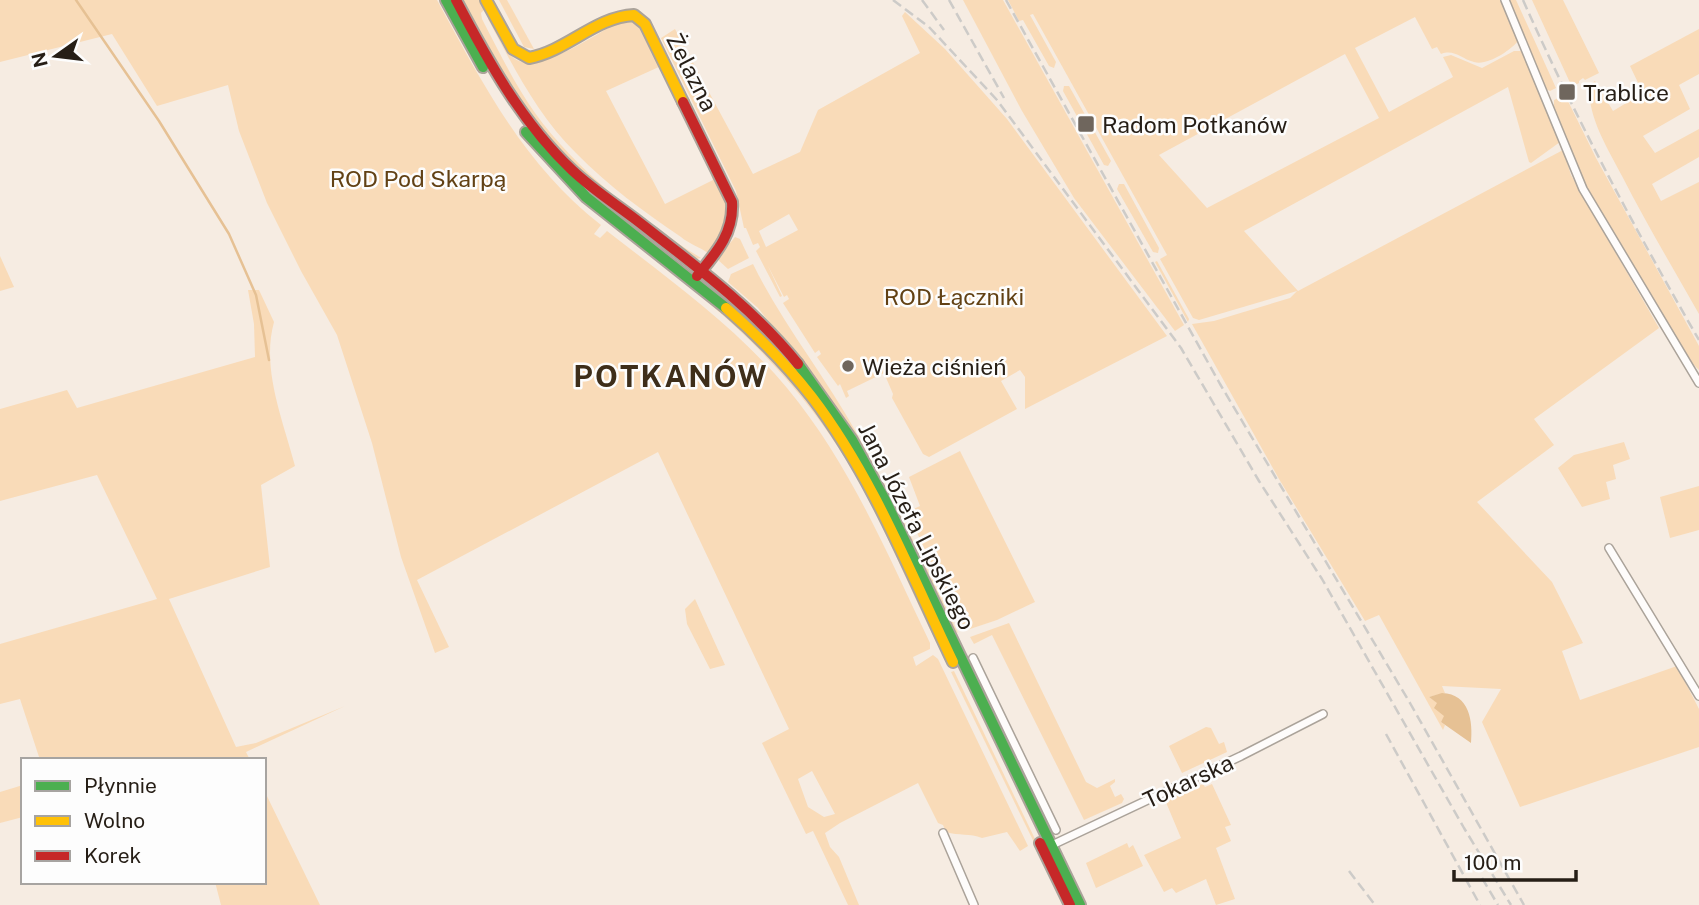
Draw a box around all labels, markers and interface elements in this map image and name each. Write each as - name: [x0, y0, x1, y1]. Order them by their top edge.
- north arrow: [21, 21, 91, 91]
- street label: Żelazna: [661, 29, 723, 115]
- text: N: [27, 50, 52, 70]
- place label: Trablice: [1583, 79, 1669, 106]
- marker: Trablice: [1557, 82, 1577, 102]
- place label: Radom Potkanów: [1102, 111, 1288, 138]
- marker: Radom Potkanów: [1076, 114, 1096, 134]
- park label: ROD Pod Skarpą: [330, 165, 506, 192]
- park label: ROD Łączniki: [884, 283, 1024, 310]
- place label: Wieża ciśnień: [862, 353, 1007, 380]
- district label: POTKANÓW: [573, 358, 769, 394]
- marker: Wieża ciśnień: [840, 358, 856, 374]
- street label: Jana Józefa Lipskiego: [853, 418, 981, 634]
- street label: Tokarska: [1139, 748, 1237, 814]
- legend: [21, 758, 266, 884]
- text: Płynnie: [84, 773, 157, 798]
- text: Wolno: [84, 808, 145, 833]
- scale bar: [1454, 838, 1576, 882]
- text: Korek: [84, 843, 142, 868]
- text: 100 m: [1464, 850, 1521, 875]

